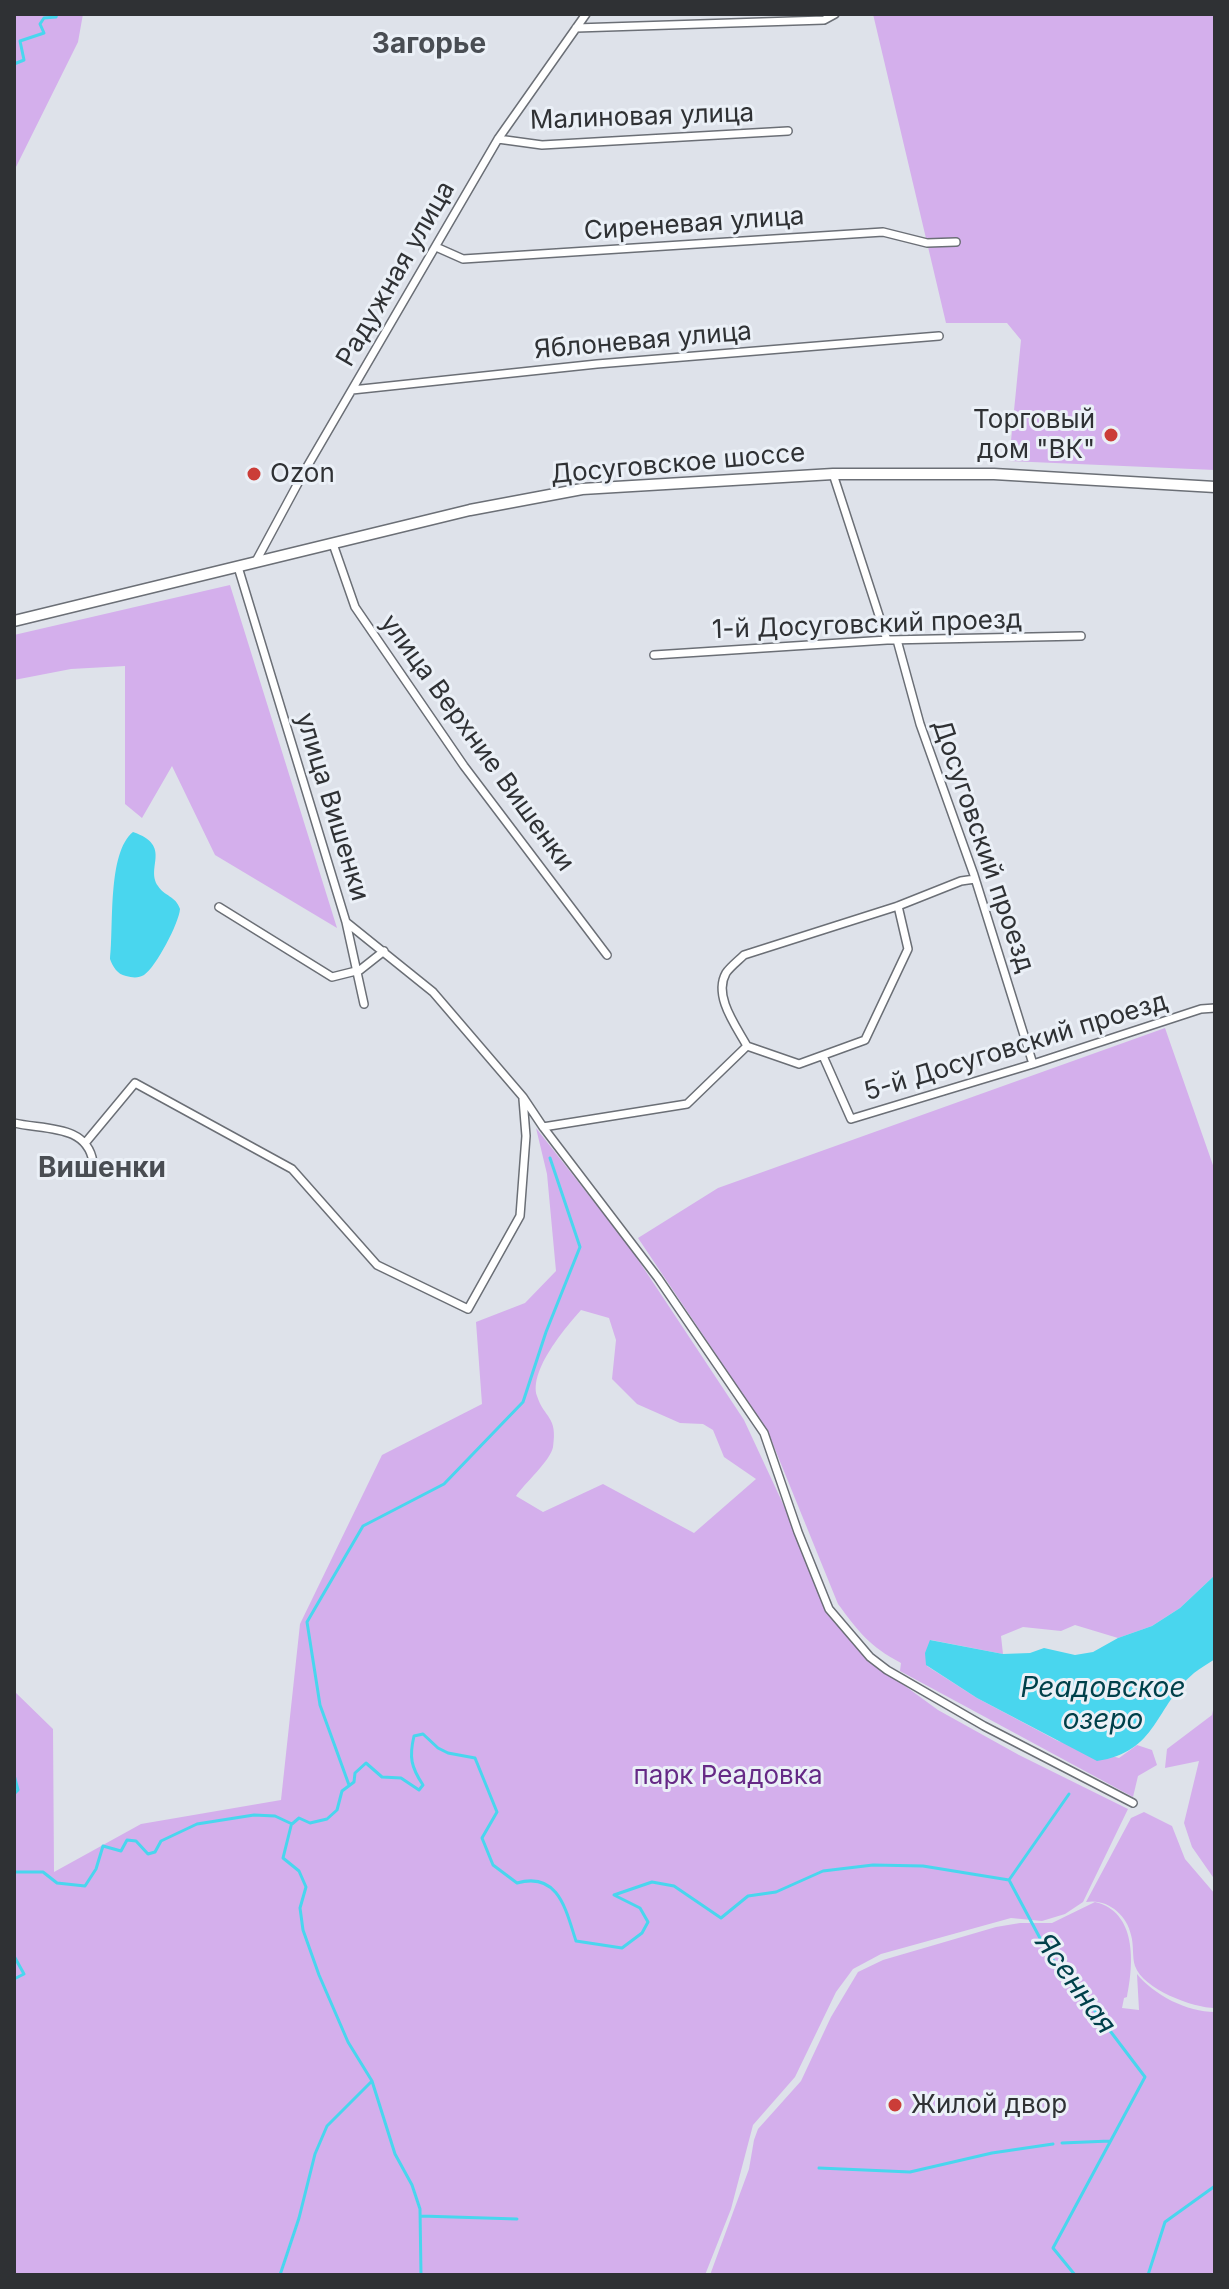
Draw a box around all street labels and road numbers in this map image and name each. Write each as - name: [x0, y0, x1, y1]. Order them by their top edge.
- street label: Малиновая улица: [529, 97, 755, 137]
- street label: Радужная улица: [330, 176, 462, 372]
- street label: Сиреневая улица: [583, 201, 805, 247]
- street label: Яблоневая улица: [533, 316, 753, 366]
- street label: Досуговское шоссе: [549, 437, 807, 491]
- street label: 1-й Досуговский проезд: [711, 604, 1023, 646]
- street label: улица Верхние Вишенки: [373, 608, 581, 878]
- street label: улица Вишенки: [289, 709, 375, 905]
- street label: Досуговский проезд: [925, 716, 1041, 976]
- street label: 5-й Досуговский проезд: [861, 986, 1171, 1108]

